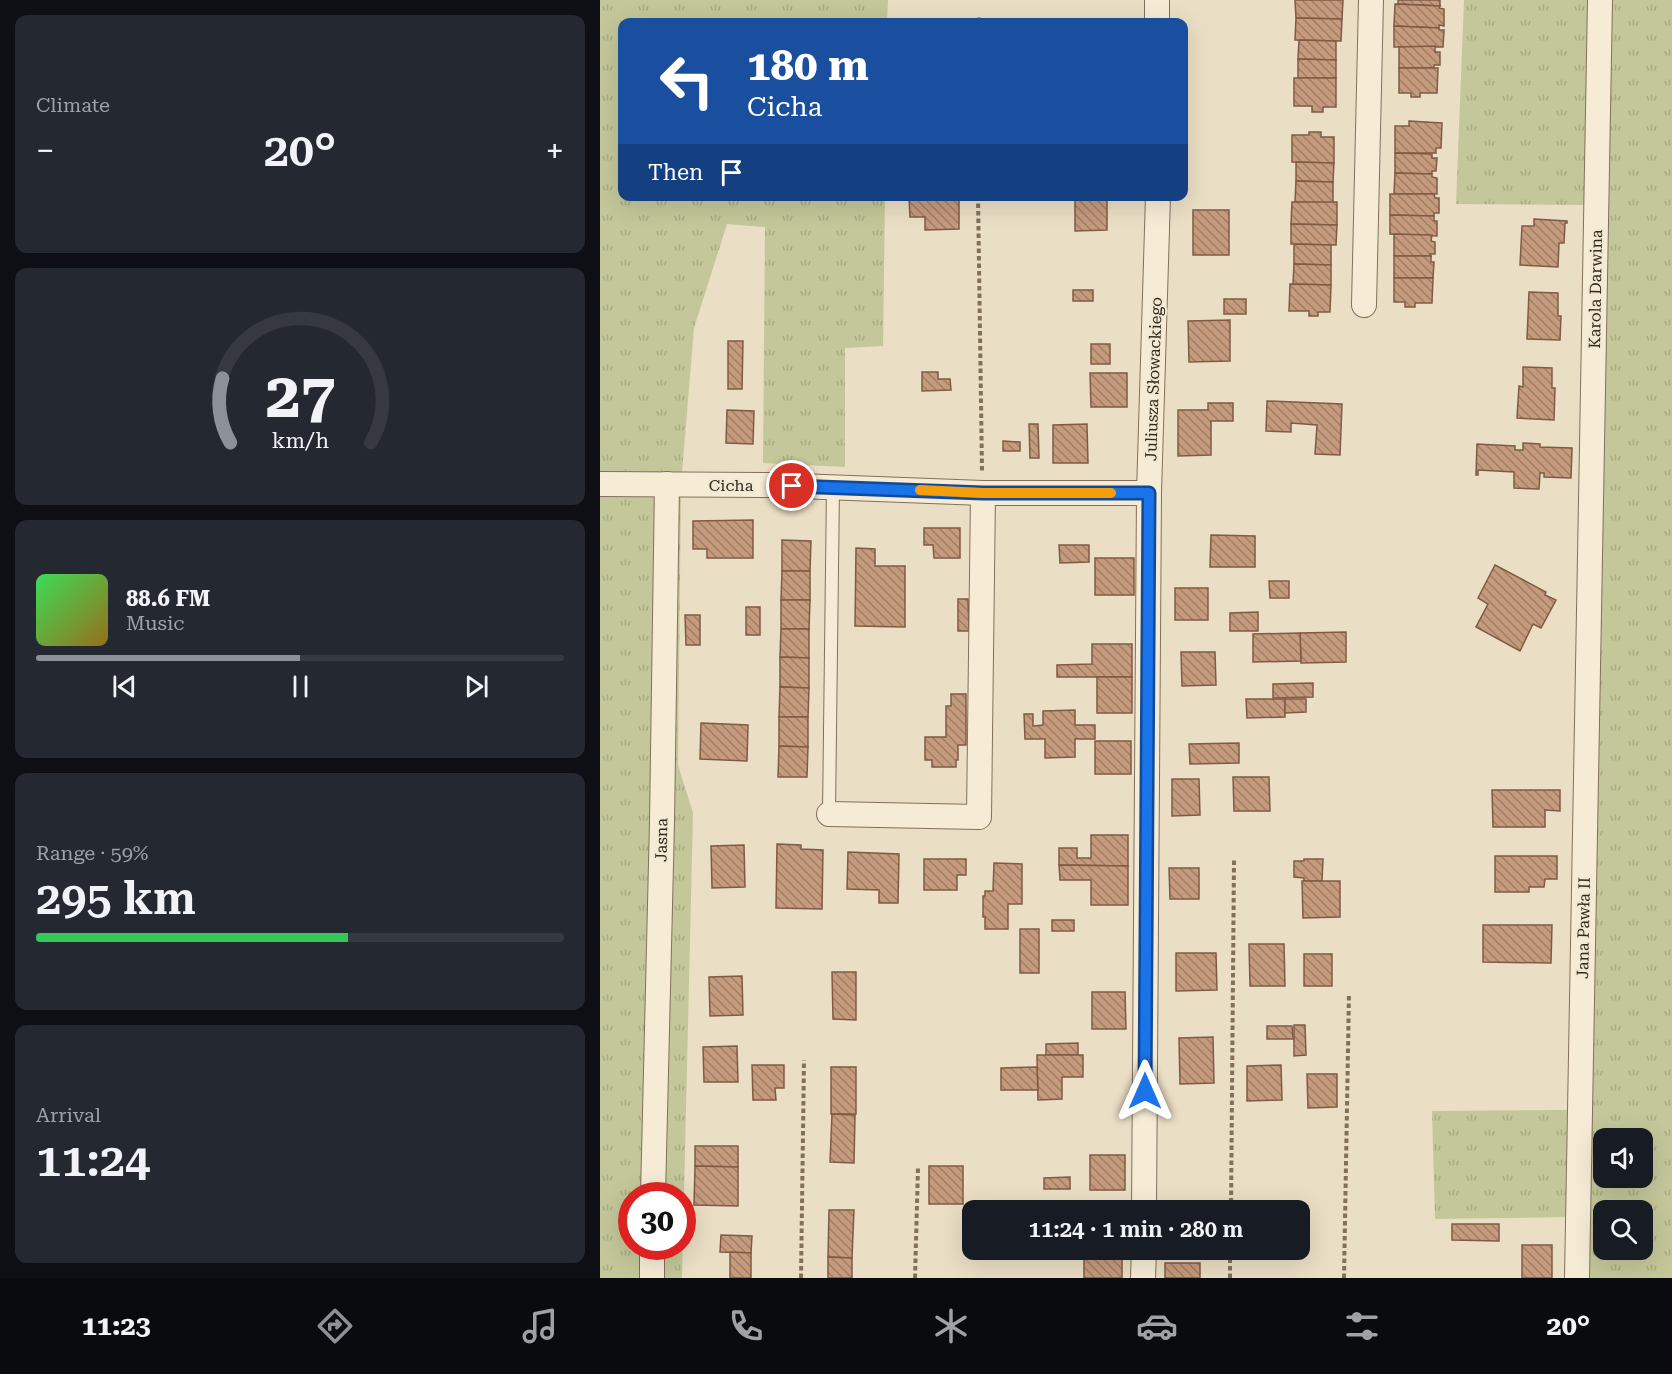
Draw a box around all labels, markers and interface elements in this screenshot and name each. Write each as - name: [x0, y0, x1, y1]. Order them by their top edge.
- text: 180 m: [747, 41, 869, 90]
- icon: left: [648, 42, 726, 120]
- text: Cicha: [747, 91, 822, 123]
- text: Climate: [36, 93, 110, 117]
- text: 20°: [264, 124, 336, 177]
- text: −: [36, 131, 54, 170]
- text: +: [546, 131, 564, 170]
- icon: arrive: [715, 156, 748, 189]
- text: Then: [648, 160, 703, 185]
- street label: Karola Darwina: [1585, 229, 1606, 349]
- street label: Juliusza Słowackiego: [1141, 297, 1166, 461]
- text: 27: [265, 360, 335, 433]
- text: km/h: [271, 429, 329, 454]
- pin: [766, 460, 817, 511]
- icon: arrive: [775, 469, 808, 502]
- street label: Cicha: [709, 476, 754, 495]
- text: 88.6 FM: [126, 586, 210, 611]
- text: Music: [126, 611, 185, 635]
- icon: previous: [108, 670, 141, 703]
- icon: pause: [284, 670, 317, 703]
- icon: next: [460, 670, 493, 703]
- street label: Jasna: [652, 818, 671, 862]
- text: Range · 59%: [36, 841, 148, 865]
- text: 295 km: [36, 872, 196, 925]
- street label: Jana Pawła II: [1573, 877, 1594, 979]
- position arrow: [1113, 1059, 1177, 1123]
- text: Arrival: [36, 1103, 101, 1127]
- map controls: [1593, 1128, 1653, 1260]
- button: sound: [1593, 1128, 1653, 1188]
- text: 11:24: [36, 1134, 150, 1187]
- speed limit sign: 30: [618, 1182, 696, 1260]
- button: search: [1593, 1200, 1653, 1260]
- text: 11:24 · 1 min · 280 m: [1029, 1217, 1243, 1242]
- icon: directions: [314, 1305, 356, 1347]
- icon: music: [519, 1305, 561, 1347]
- icon: phone: [725, 1305, 767, 1347]
- icon: climate: [930, 1305, 972, 1347]
- icon: car: [1136, 1305, 1178, 1347]
- icon: filters: [1341, 1305, 1383, 1347]
- text: 11:23: [82, 1310, 151, 1342]
- text: 20°: [1547, 1310, 1590, 1342]

